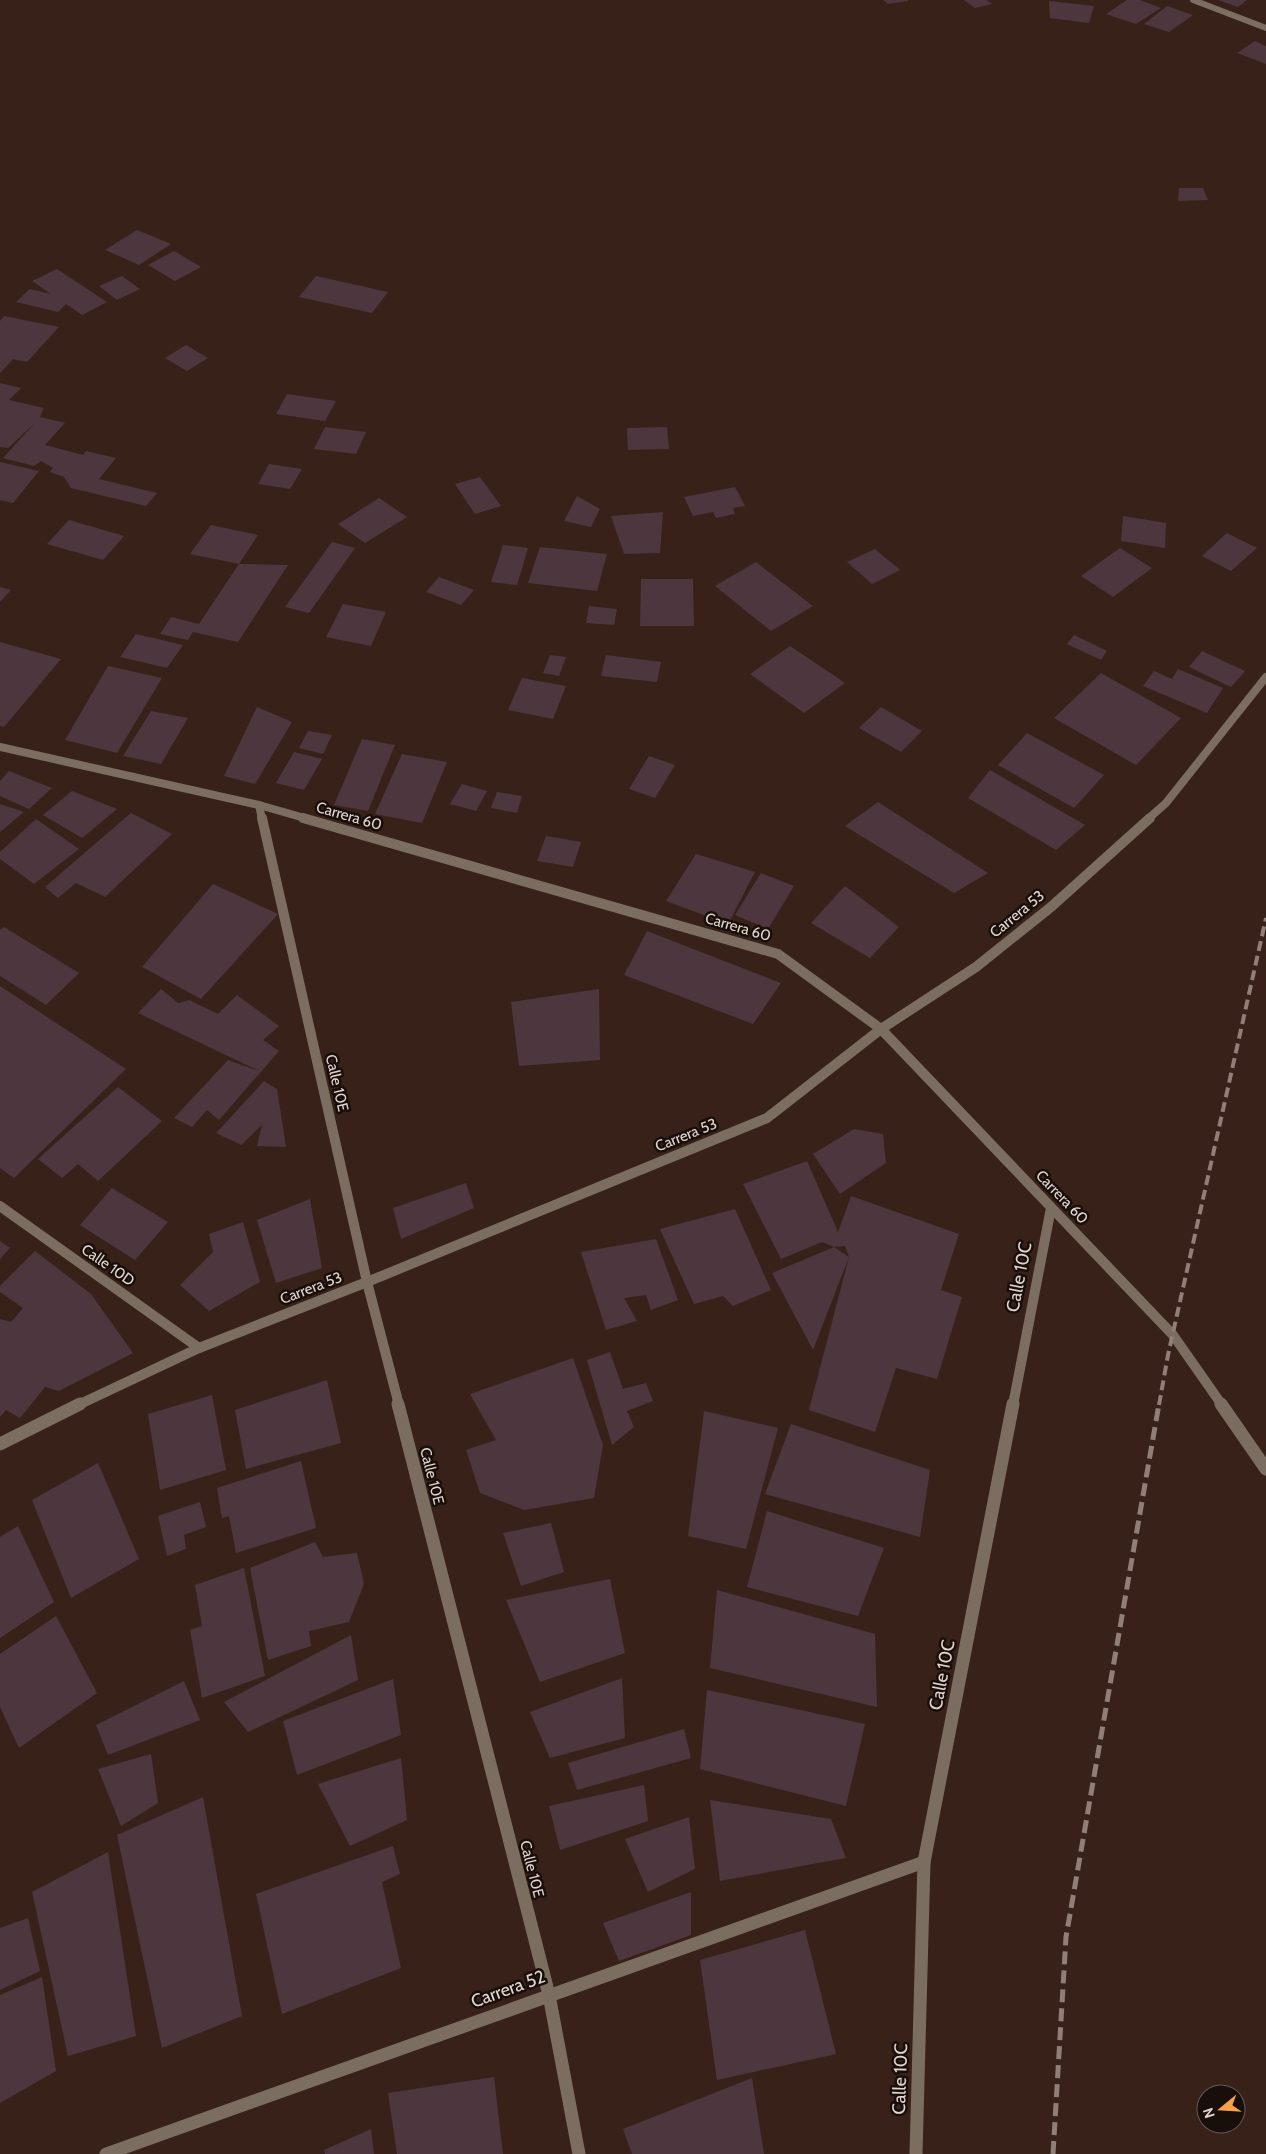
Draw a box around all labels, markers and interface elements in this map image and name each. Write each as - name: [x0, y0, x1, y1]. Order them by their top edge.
- street label: Carrera 60: [314, 798, 384, 834]
- street label: Carrera 53: [986, 887, 1048, 941]
- street label: Carrera 60: [703, 909, 773, 945]
- street label: Calle 10E: [322, 1053, 352, 1113]
- street label: Carrera 53: [653, 1115, 719, 1155]
- street label: Carrera 60: [1032, 1166, 1092, 1228]
- street label: Calle 10D: [78, 1240, 138, 1290]
- street label: Calle 10C: [1001, 1240, 1037, 1314]
- street label: Carrera 53: [277, 1268, 345, 1308]
- street label: Calle 10E: [416, 1446, 448, 1506]
- street label: Calle 10C: [924, 1638, 960, 1712]
- street label: Calle 10E: [516, 1839, 548, 1899]
- street label: Carrera 52: [468, 1965, 548, 2013]
- street label: Calle 10C: [888, 2043, 912, 2115]
- north arrow: [1196, 2084, 1246, 2134]
- text: N: [1199, 2106, 1219, 2121]

